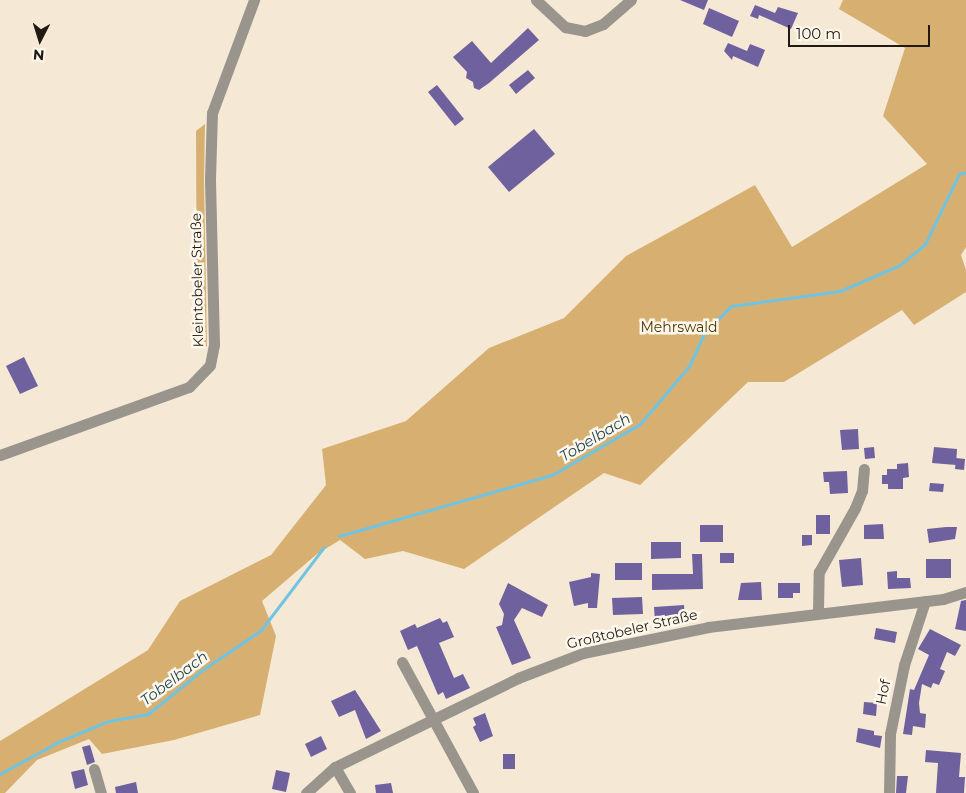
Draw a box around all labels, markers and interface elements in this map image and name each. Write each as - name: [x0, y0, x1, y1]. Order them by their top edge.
- north arrow: [15, 15, 65, 65]
- scale bar: [791, 15, 934, 47]
- text: 100 m: [796, 24, 841, 43]
- text: N: [32, 45, 45, 64]
- street label: Kleintobeler Straße: [187, 213, 207, 347]
- park label: Mehrswald: [640, 319, 718, 335]
- water label: Tobelbach: [556, 409, 634, 465]
- street label: Großtobeler Straße: [565, 606, 699, 652]
- water label: Tobelbach: [137, 647, 211, 709]
- street label: Hof: [872, 678, 894, 706]

